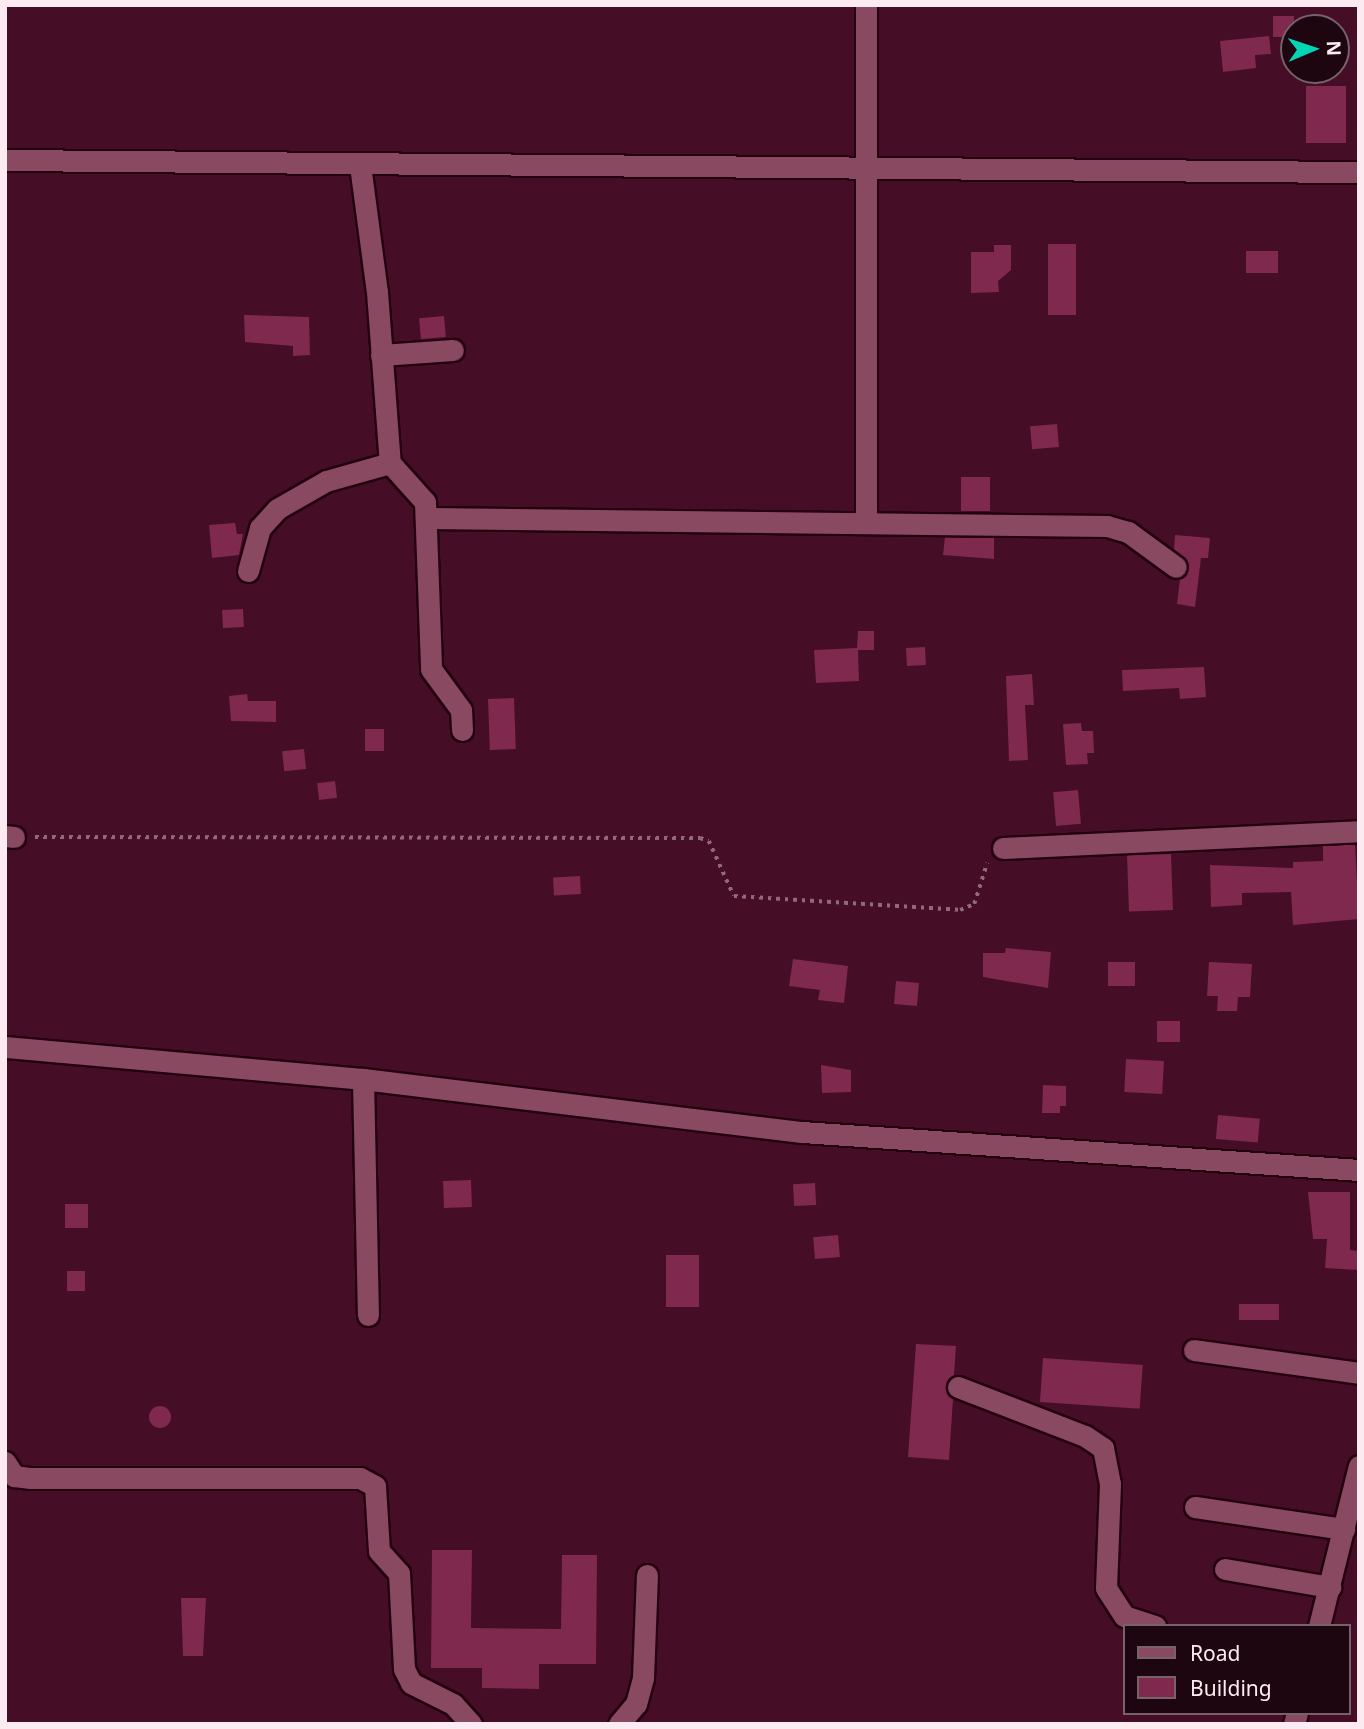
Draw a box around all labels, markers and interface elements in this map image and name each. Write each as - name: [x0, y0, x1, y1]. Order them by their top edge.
- north arrow: [1280, 14, 1350, 84]
- text: N: [1321, 40, 1347, 57]
- legend: [1122, 1624, 1350, 1715]
- text: Road: [1190, 1639, 1240, 1667]
- text: Building: [1190, 1674, 1272, 1702]

